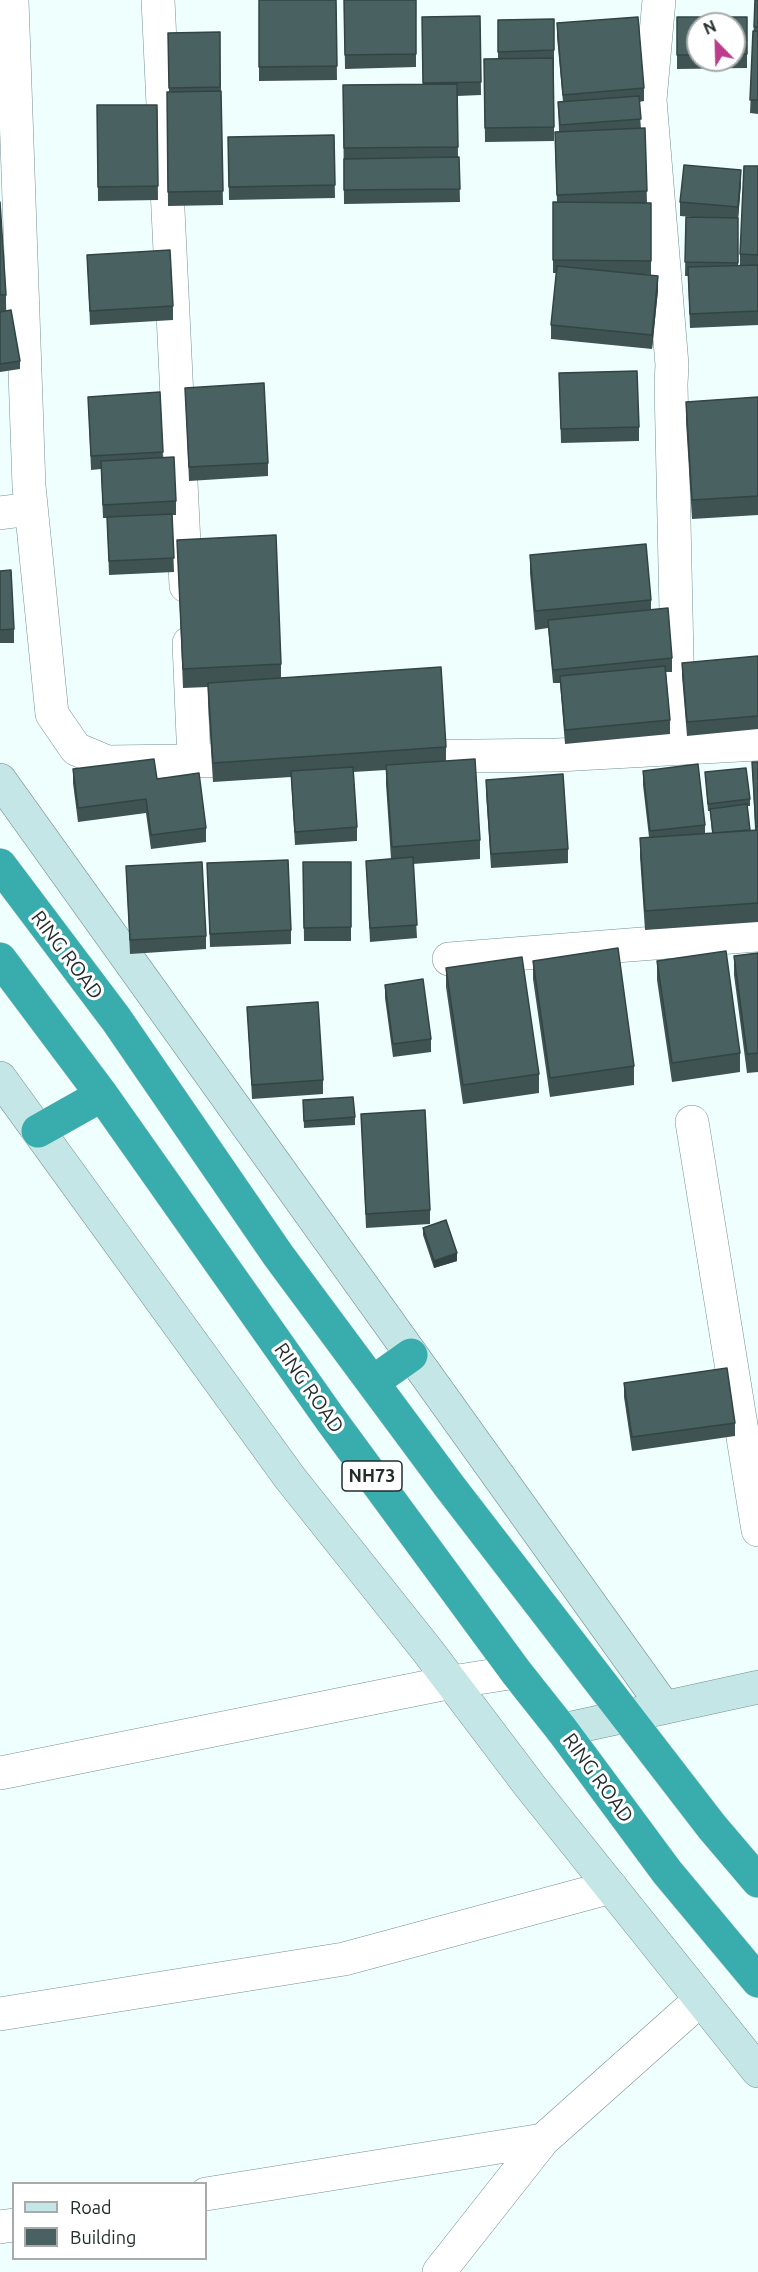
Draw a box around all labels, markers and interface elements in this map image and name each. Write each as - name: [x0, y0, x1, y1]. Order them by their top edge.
- north arrow: [686, 12, 746, 72]
- text: N: [701, 17, 719, 38]
- street label: RING ROAD: [26, 906, 108, 1004]
- street label: RING ROAD: [269, 1338, 349, 1438]
- road number: NH73: [342, 1461, 402, 1491]
- street label: RING ROAD: [558, 1729, 638, 1827]
- legend: [12, 2182, 207, 2260]
- text: Road: [70, 2197, 112, 2217]
- text: Building: [70, 2227, 136, 2247]

